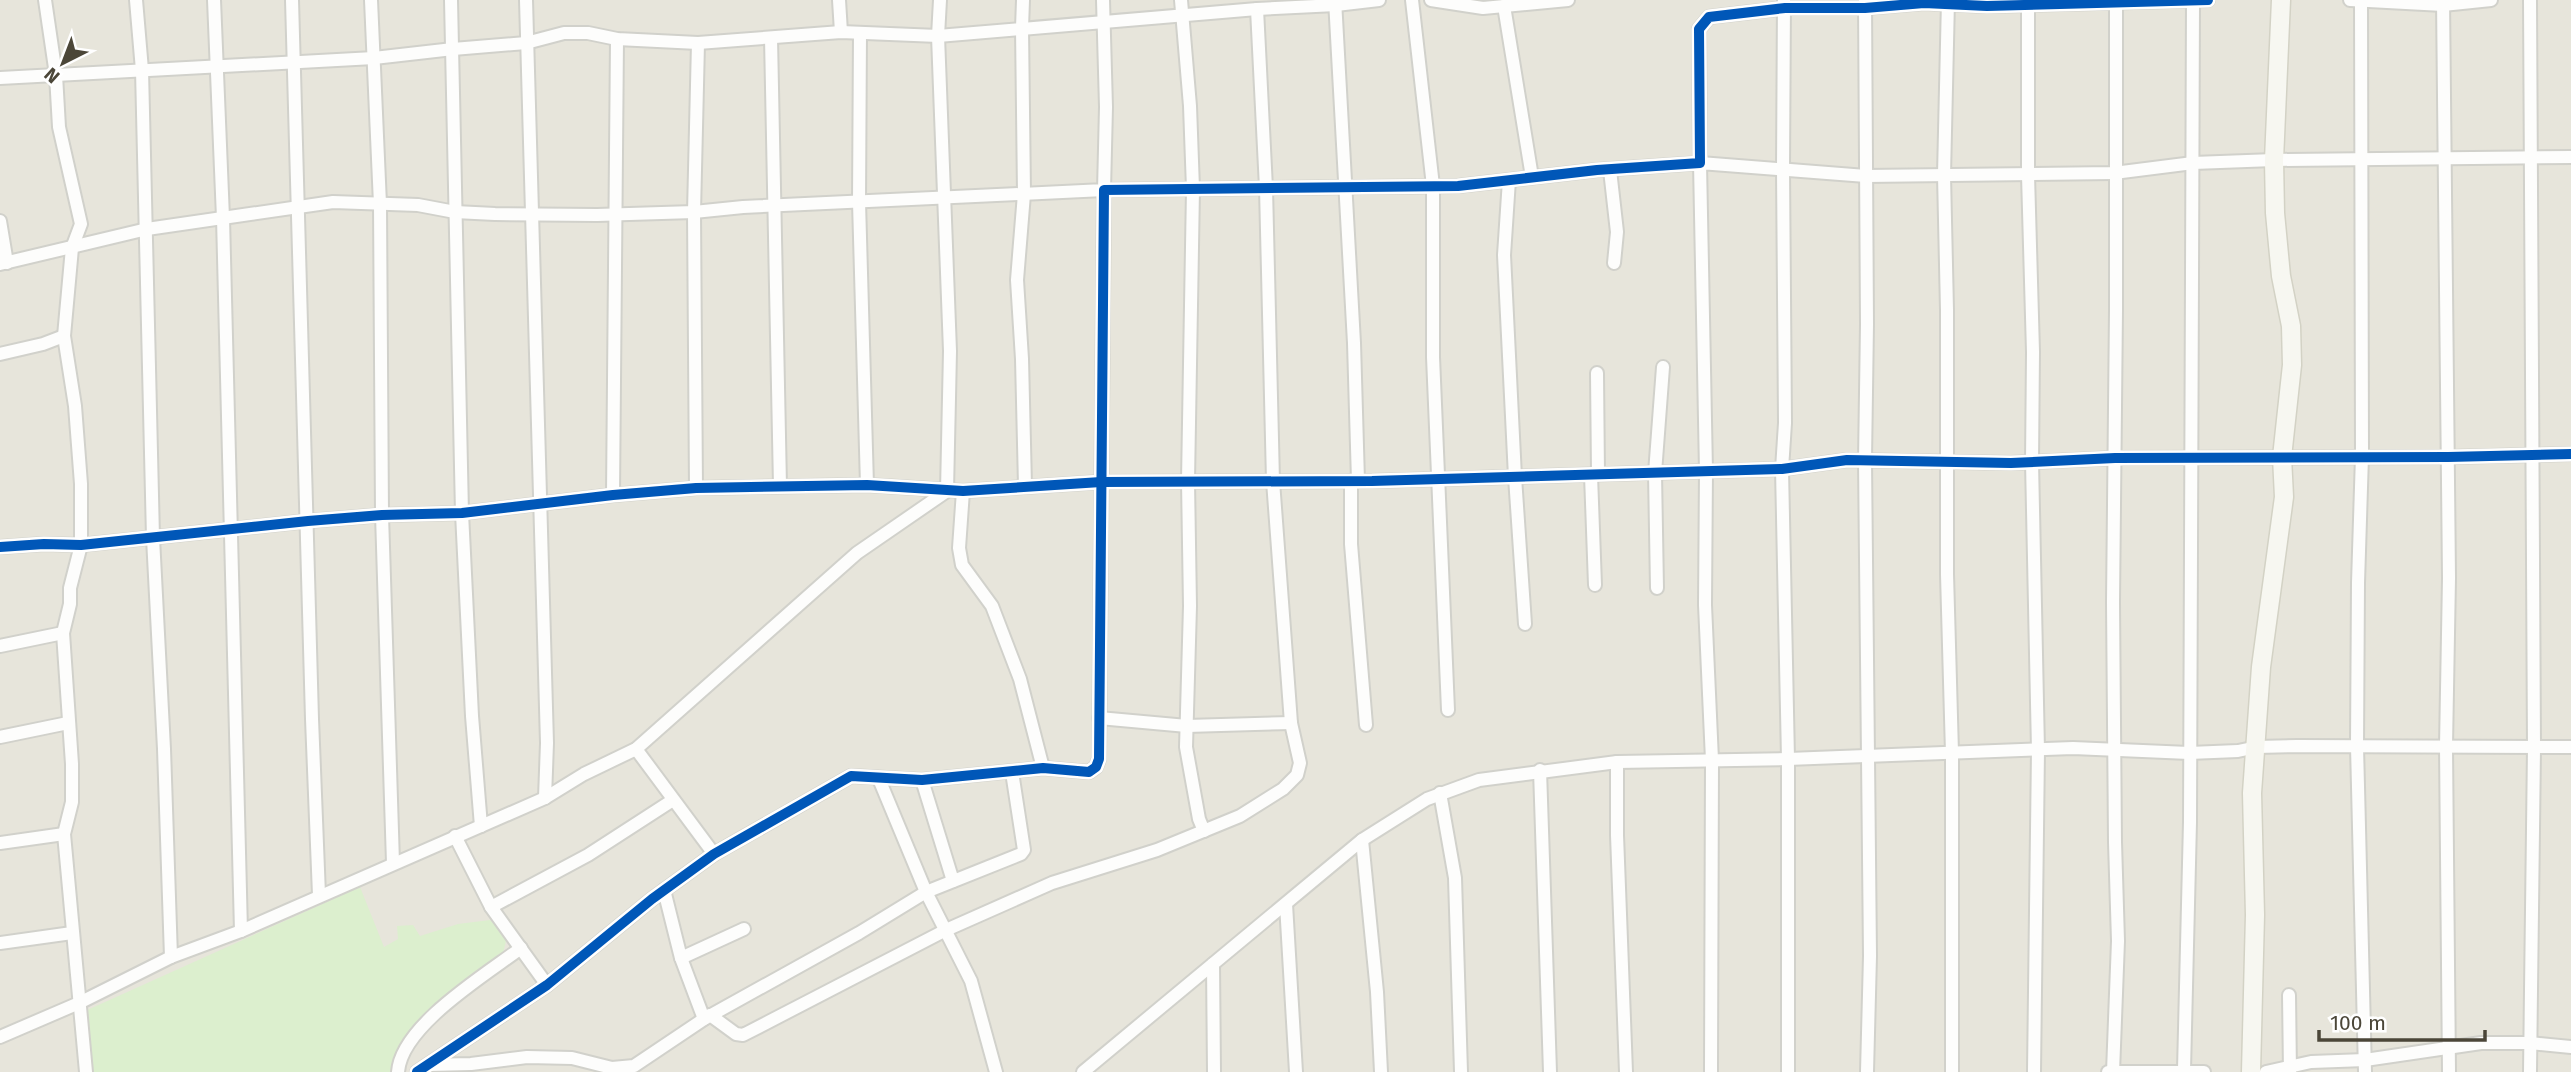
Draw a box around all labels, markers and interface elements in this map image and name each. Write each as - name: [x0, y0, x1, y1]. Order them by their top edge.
- north arrow: [28, 28, 98, 98]
- text: N: [40, 62, 64, 88]
- scale bar: [2319, 998, 2485, 1042]
- text: 100 m: [2330, 1010, 2386, 1036]

